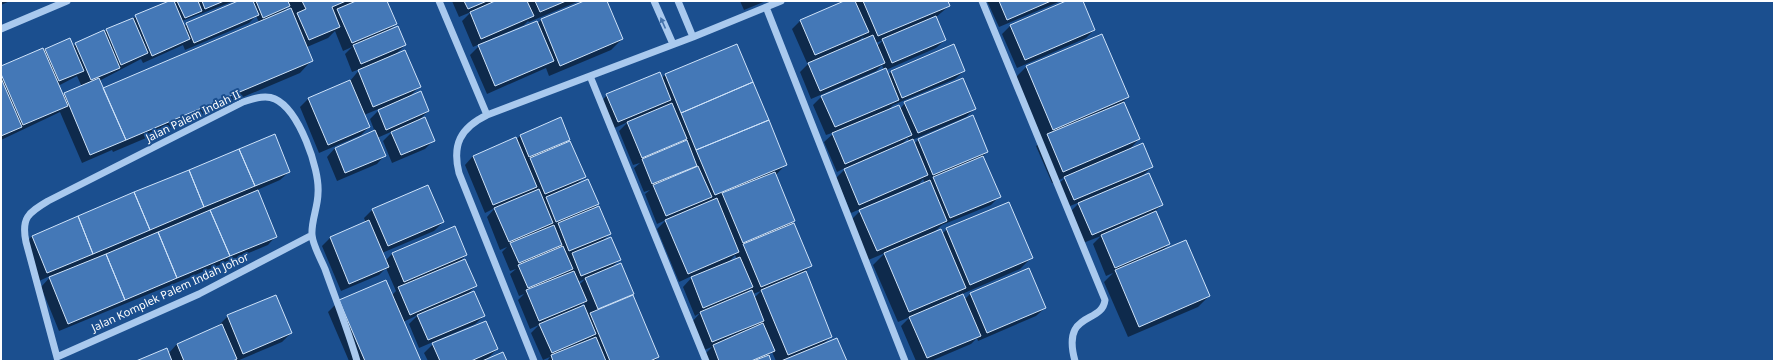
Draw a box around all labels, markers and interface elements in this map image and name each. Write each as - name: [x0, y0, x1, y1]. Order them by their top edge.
- one-way arrow: [660, 16, 666, 28]
- street label: Jalan Palem Indah II: [142, 86, 243, 145]
- street label: Jalan Komplek Palem Indah Johor: [88, 248, 251, 335]

